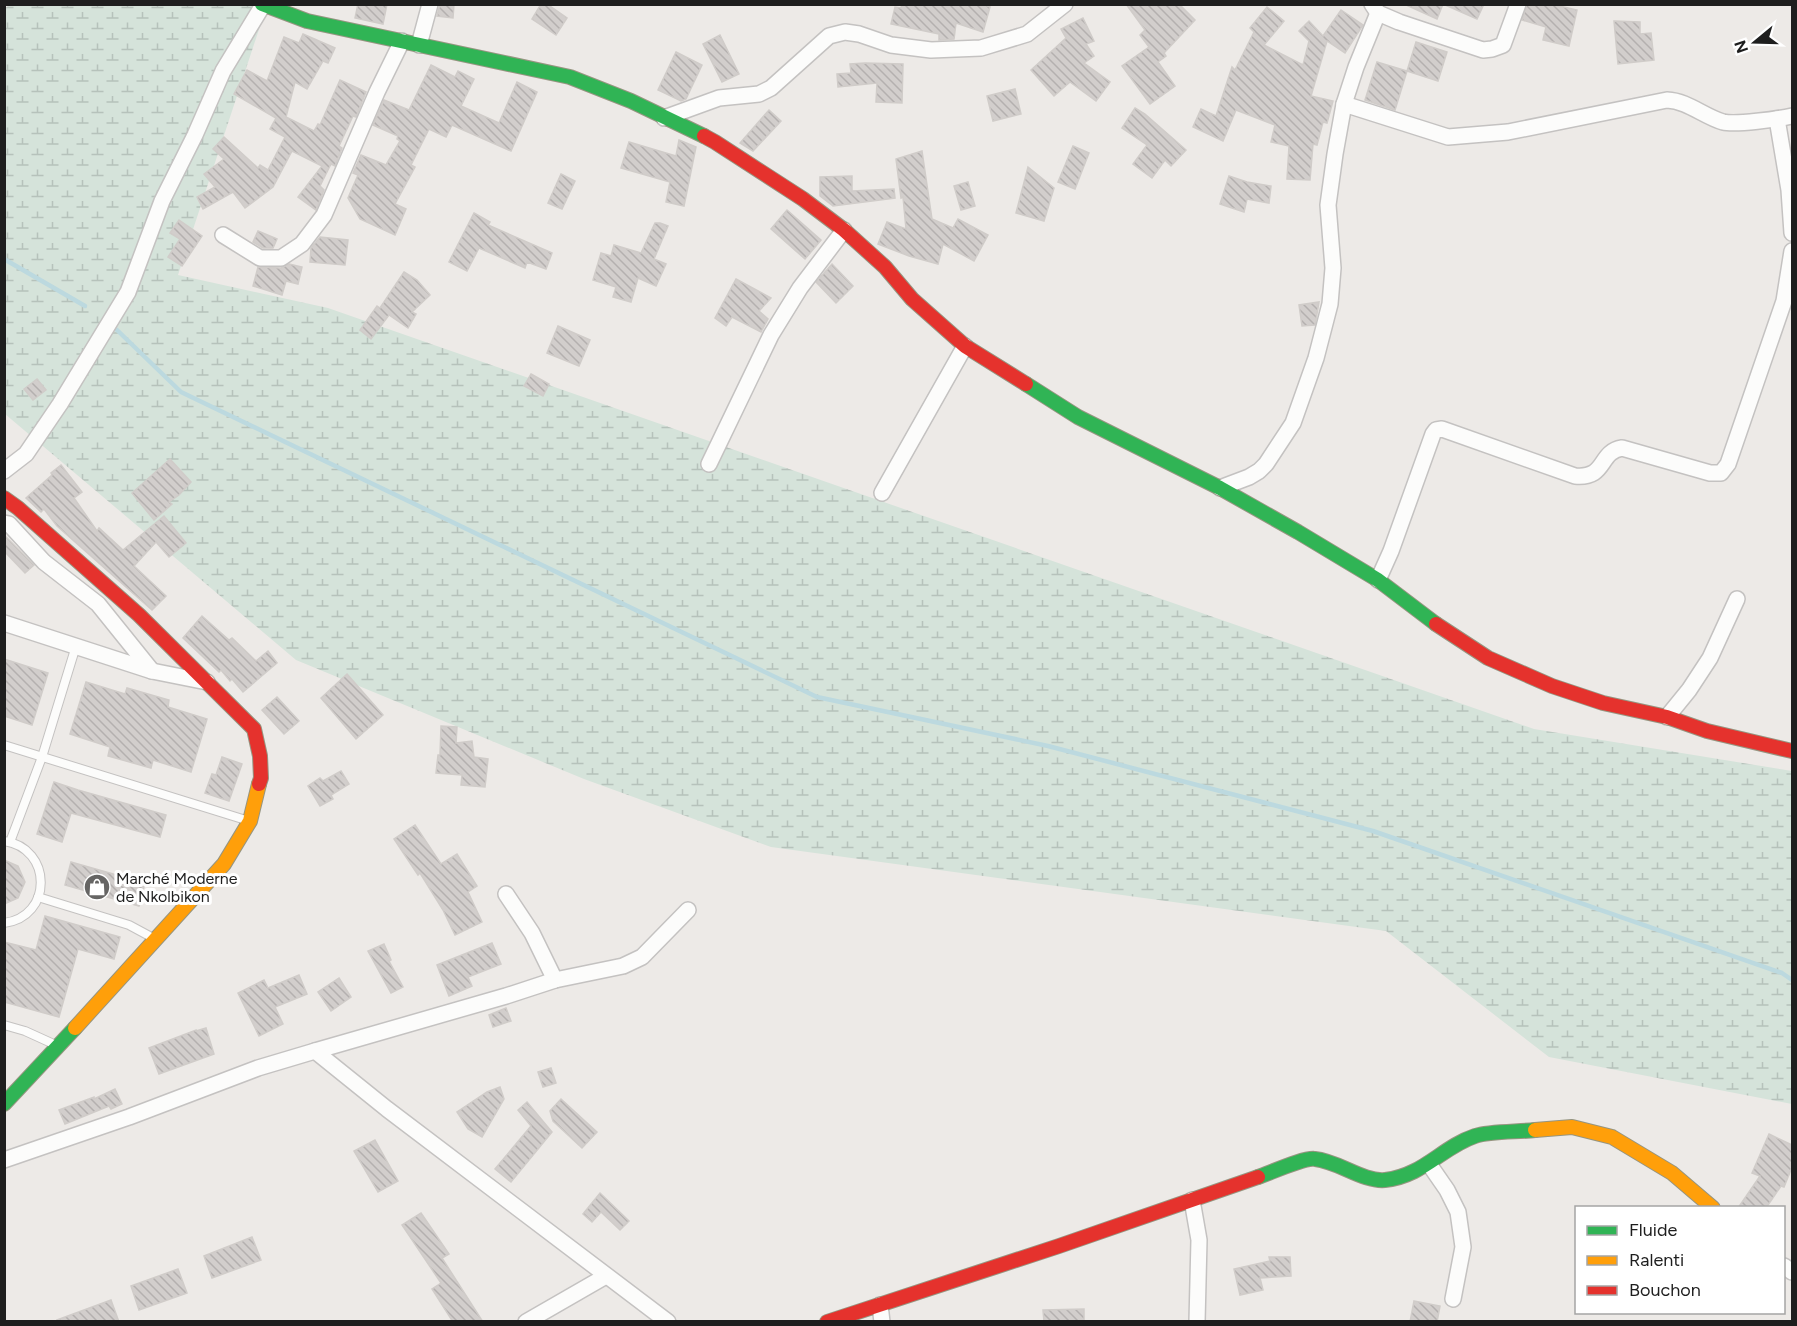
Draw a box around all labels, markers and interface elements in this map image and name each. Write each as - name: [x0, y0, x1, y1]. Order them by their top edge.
- north arrow: [1725, 12, 1785, 72]
- text: N: [1730, 38, 1752, 56]
- place label: Marché Moderne de Nkolbikon: [116, 869, 238, 906]
- shop icon: Marché Moderne de Nkolbikon: [82, 872, 112, 902]
- legend: [1575, 1206, 1785, 1314]
- text: Fluide: [1629, 1219, 1678, 1241]
- text: Ralenti: [1629, 1249, 1684, 1271]
- text: Bouchon: [1629, 1279, 1701, 1301]

